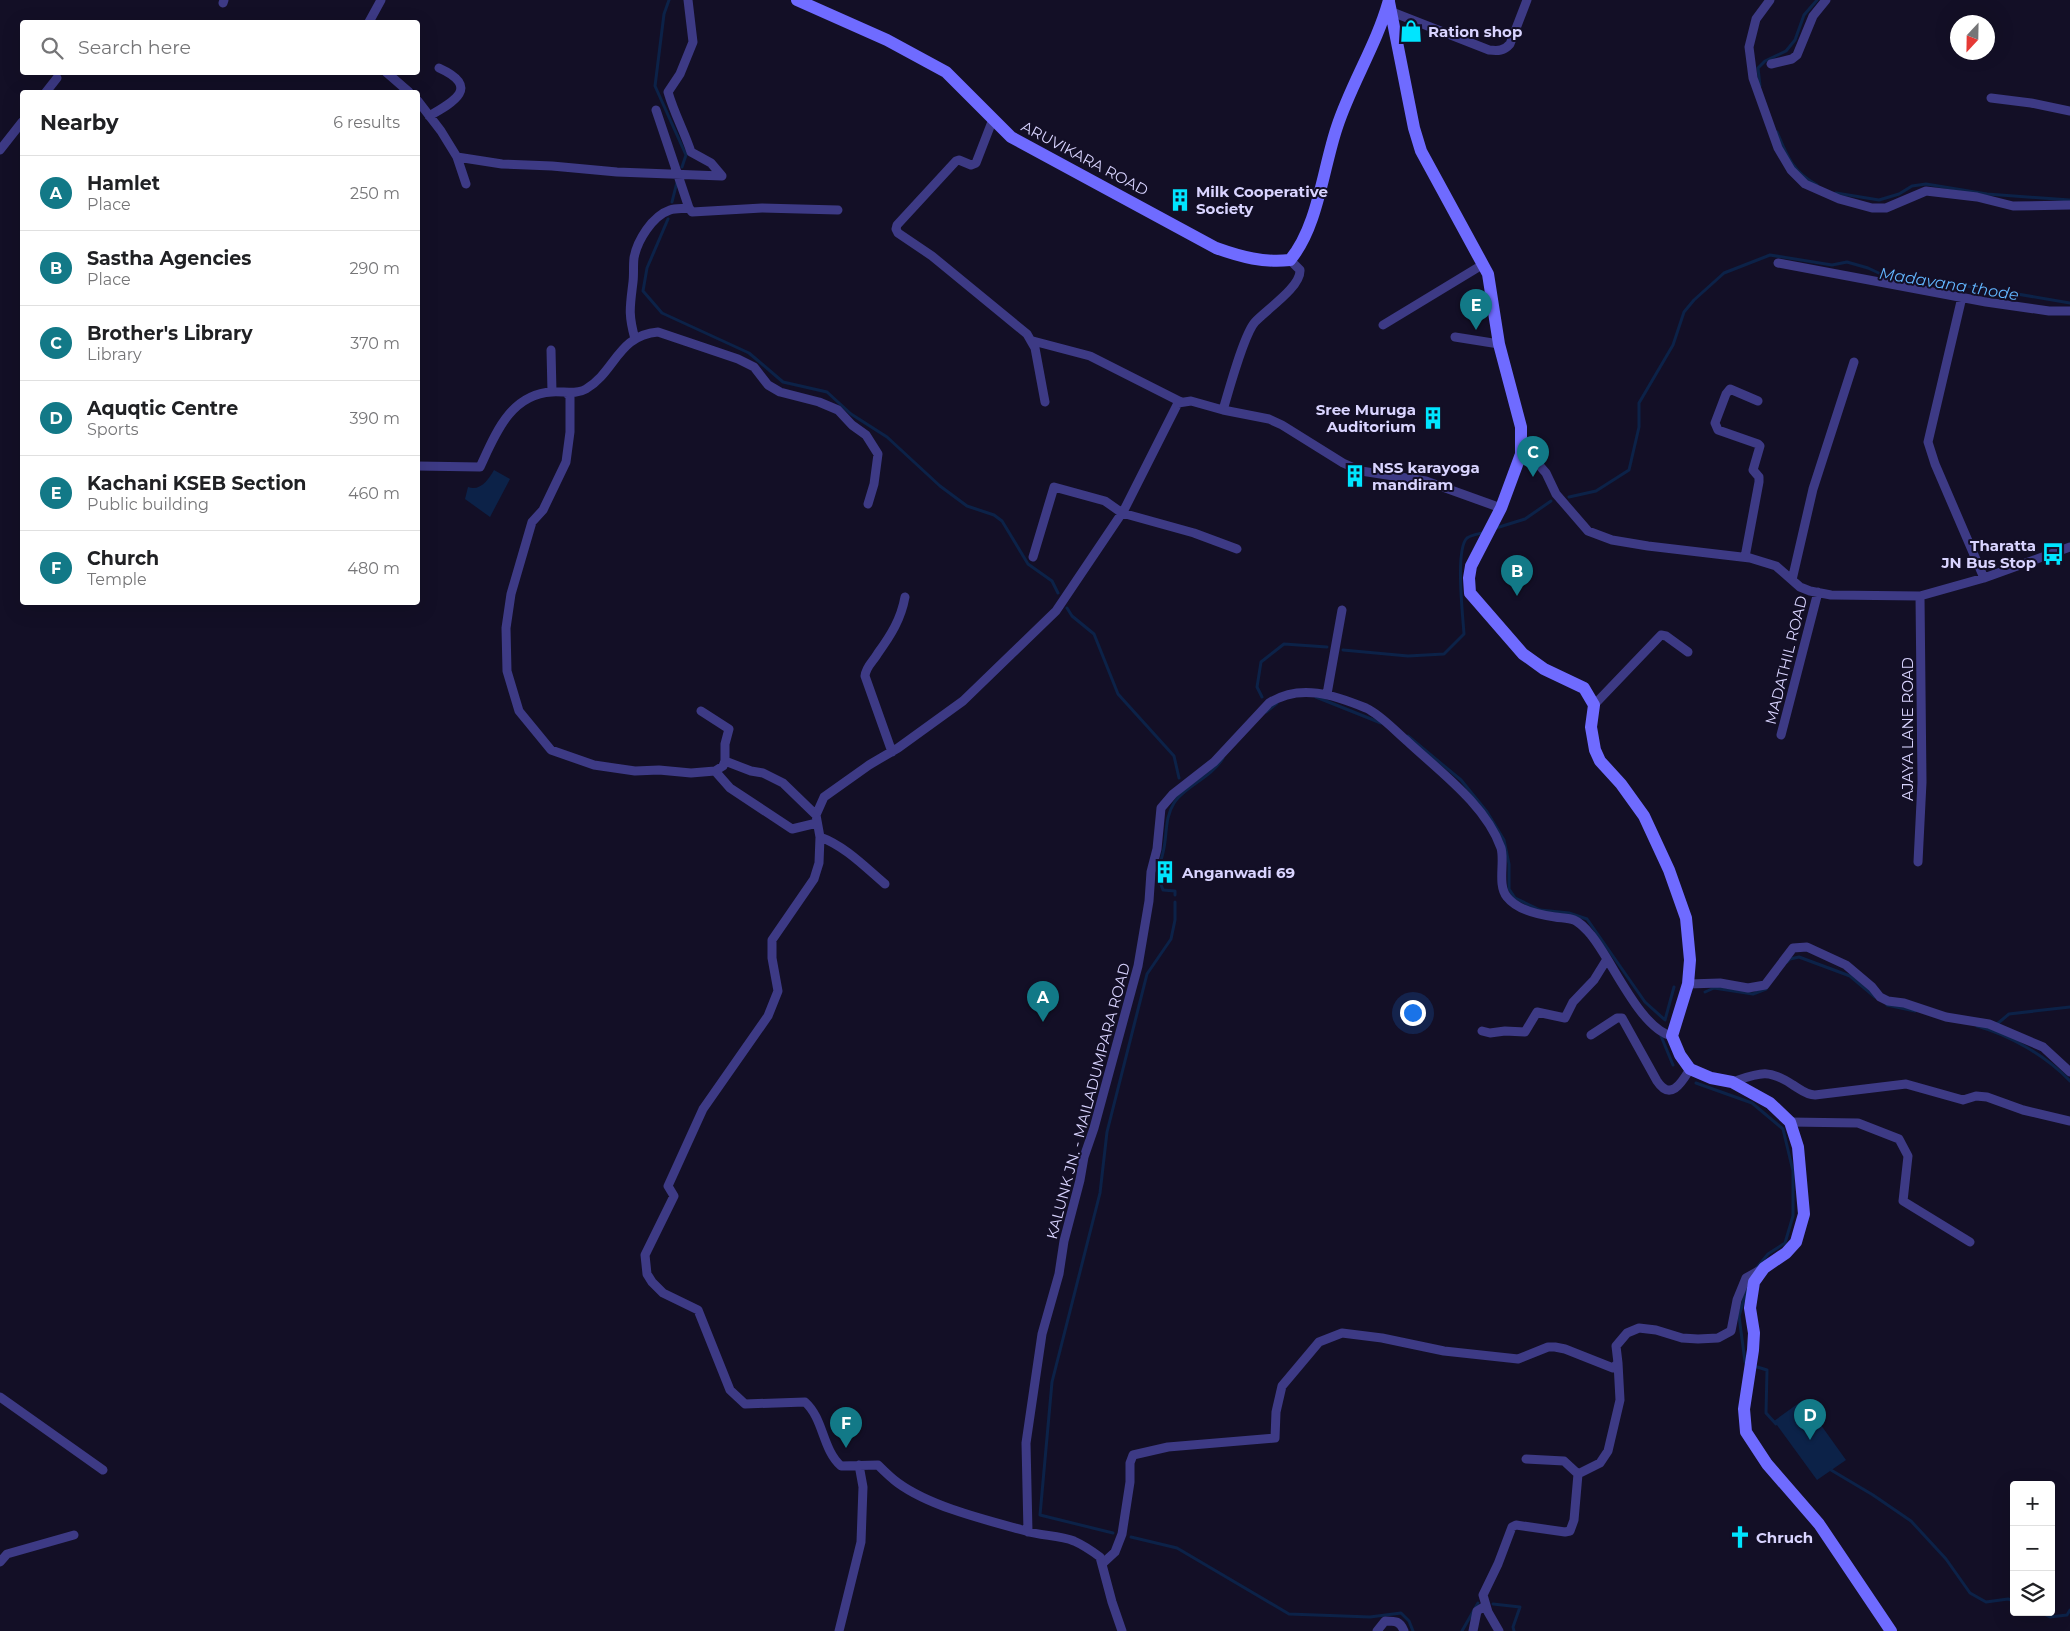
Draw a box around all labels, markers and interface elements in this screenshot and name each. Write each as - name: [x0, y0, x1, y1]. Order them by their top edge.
- north arrow: [1950, 15, 1995, 60]
- shop icon: Ration shop: [1398, 18, 1424, 44]
- search box: [20, 20, 420, 75]
- place label: Ration shop: [1428, 22, 1522, 41]
- icon: search: [38, 34, 66, 62]
- text: Search here: [78, 36, 191, 59]
- text: Nearby: [40, 110, 119, 135]
- text: 6 results: [333, 113, 400, 132]
- street label: ARUVIKARA ROAD: [1018, 116, 1152, 200]
- text: Hamlet: [87, 172, 160, 195]
- place label: Milk Cooperative Society: [1196, 182, 1328, 218]
- text: A: [50, 184, 62, 203]
- text: 250 m: [350, 184, 400, 203]
- building icon: Milk Cooperative Society: [1167, 187, 1193, 213]
- text: Place: [87, 195, 131, 214]
- text: Sastha Agencies: [87, 247, 251, 270]
- text: B: [50, 259, 62, 278]
- text: 290 m: [349, 259, 400, 278]
- water label: Madavana thode: [1878, 264, 2020, 304]
- text: Place: [87, 270, 131, 289]
- pin: E: [1460, 289, 1492, 330]
- text: Brother's Library: [87, 322, 253, 345]
- text: C: [50, 334, 62, 353]
- text: 370 m: [350, 334, 400, 353]
- text: Library: [87, 345, 142, 364]
- text: Aquqtic Centre: [87, 397, 238, 420]
- place label: Sree Muruga Auditorium: [1316, 400, 1416, 436]
- building icon: Sree Muruga Auditorium: [1420, 405, 1446, 431]
- text: D: [49, 409, 63, 428]
- text: 390 m: [349, 409, 400, 428]
- text: Sports: [87, 420, 139, 439]
- pin: C: [1517, 436, 1549, 477]
- place label: NSS karayoga mandiram: [1372, 458, 1480, 494]
- building icon: NSS karayoga mandiram: [1342, 463, 1368, 489]
- text: Kachani KSEB Section: [87, 472, 306, 495]
- text: E: [51, 484, 61, 503]
- text: 460 m: [348, 484, 400, 503]
- text: Public building: [87, 495, 209, 514]
- place label: Tharatta JN Bus Stop: [1941, 536, 2036, 572]
- bus stop icon: Tharatta JN Bus Stop: [2040, 541, 2066, 567]
- text: Church: [87, 547, 159, 570]
- pin: B: [1501, 555, 1533, 596]
- text: F: [51, 559, 61, 578]
- text: 480 m: [347, 559, 400, 578]
- text: Temple: [87, 570, 147, 589]
- street label: MADATHIL ROAD: [1761, 594, 1811, 726]
- street label: AJAYA LANE ROAD: [1898, 657, 1917, 801]
- building icon: Anganwadi 69: [1152, 859, 1178, 885]
- place label: Anganwadi 69: [1181, 863, 1295, 882]
- street label: KALUNK JN. - MAILADUMPARA ROAD: [1042, 961, 1134, 1241]
- pin: A: [1027, 981, 1059, 1022]
- your location: [1400, 1000, 1426, 1026]
- pin: D: [1794, 1399, 1826, 1440]
- pin: F: [830, 1407, 862, 1448]
- map controls: [2010, 1481, 2055, 1616]
- button: +: [2010, 1481, 2055, 1526]
- church icon: Chruch: [1727, 1524, 1753, 1550]
- button: −: [2010, 1526, 2055, 1571]
- place label: Chruch: [1756, 1528, 1813, 1547]
- button: layers: [2010, 1571, 2055, 1616]

